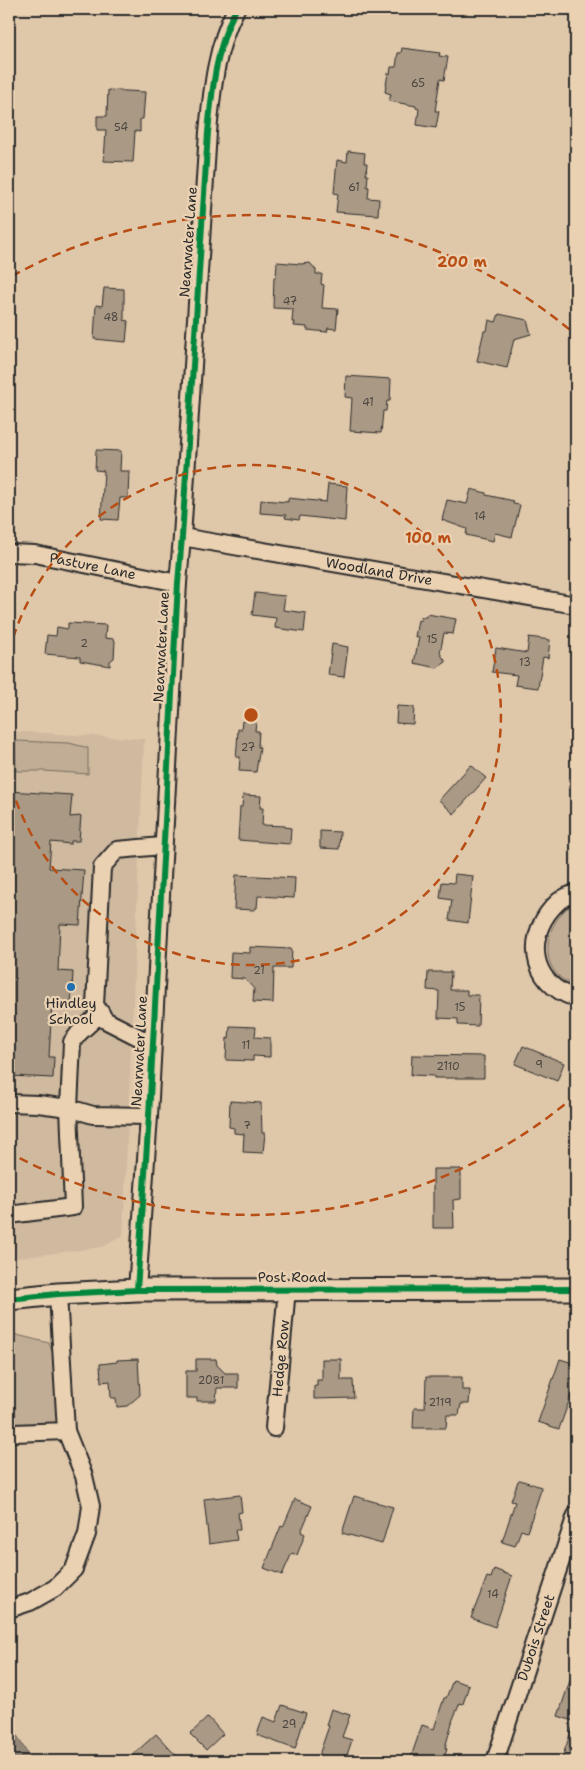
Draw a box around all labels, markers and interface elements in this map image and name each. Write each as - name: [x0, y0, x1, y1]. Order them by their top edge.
- house number: 65: [411, 76, 425, 91]
- house number: 54: [114, 120, 128, 135]
- house number: 61: [348, 180, 360, 195]
- street label: Nearwater Lane: [175, 186, 201, 298]
- text: 200 m: [437, 252, 487, 272]
- house number: 47: [283, 294, 298, 309]
- house number: 48: [103, 310, 119, 325]
- house number: 41: [362, 395, 374, 410]
- house number: 14: [474, 509, 486, 524]
- text: 100 m: [405, 528, 451, 548]
- street label: Pasture Lane: [48, 548, 138, 583]
- street label: Woodland Drive: [324, 553, 434, 589]
- street label: Nearwater Lane: [149, 591, 173, 703]
- house number: 15: [426, 632, 438, 647]
- house number: 2: [80, 636, 88, 651]
- house number: 13: [519, 655, 531, 670]
- centre of rings: [242, 706, 260, 724]
- house number: 27: [241, 740, 256, 755]
- house number: 21: [253, 963, 265, 978]
- marker: Hindley School: [65, 981, 77, 993]
- place label: Hindley School: [45, 994, 97, 1028]
- street label: Nearwater Lane: [127, 995, 151, 1107]
- house number: 15: [454, 1000, 466, 1015]
- house number: 11: [242, 1038, 250, 1053]
- house number: 9: [535, 1057, 543, 1072]
- house number: 2110: [436, 1059, 460, 1074]
- house number: 7: [243, 1118, 251, 1133]
- street label: Post Road: [258, 1268, 326, 1286]
- street label: Hedge Row: [268, 1319, 293, 1398]
- house number: 2081: [198, 1373, 224, 1388]
- house number: 2119: [428, 1395, 452, 1410]
- house number: 14: [487, 1587, 499, 1602]
- street label: Dubois Street: [513, 1592, 558, 1683]
- house number: 29: [282, 1717, 296, 1732]

